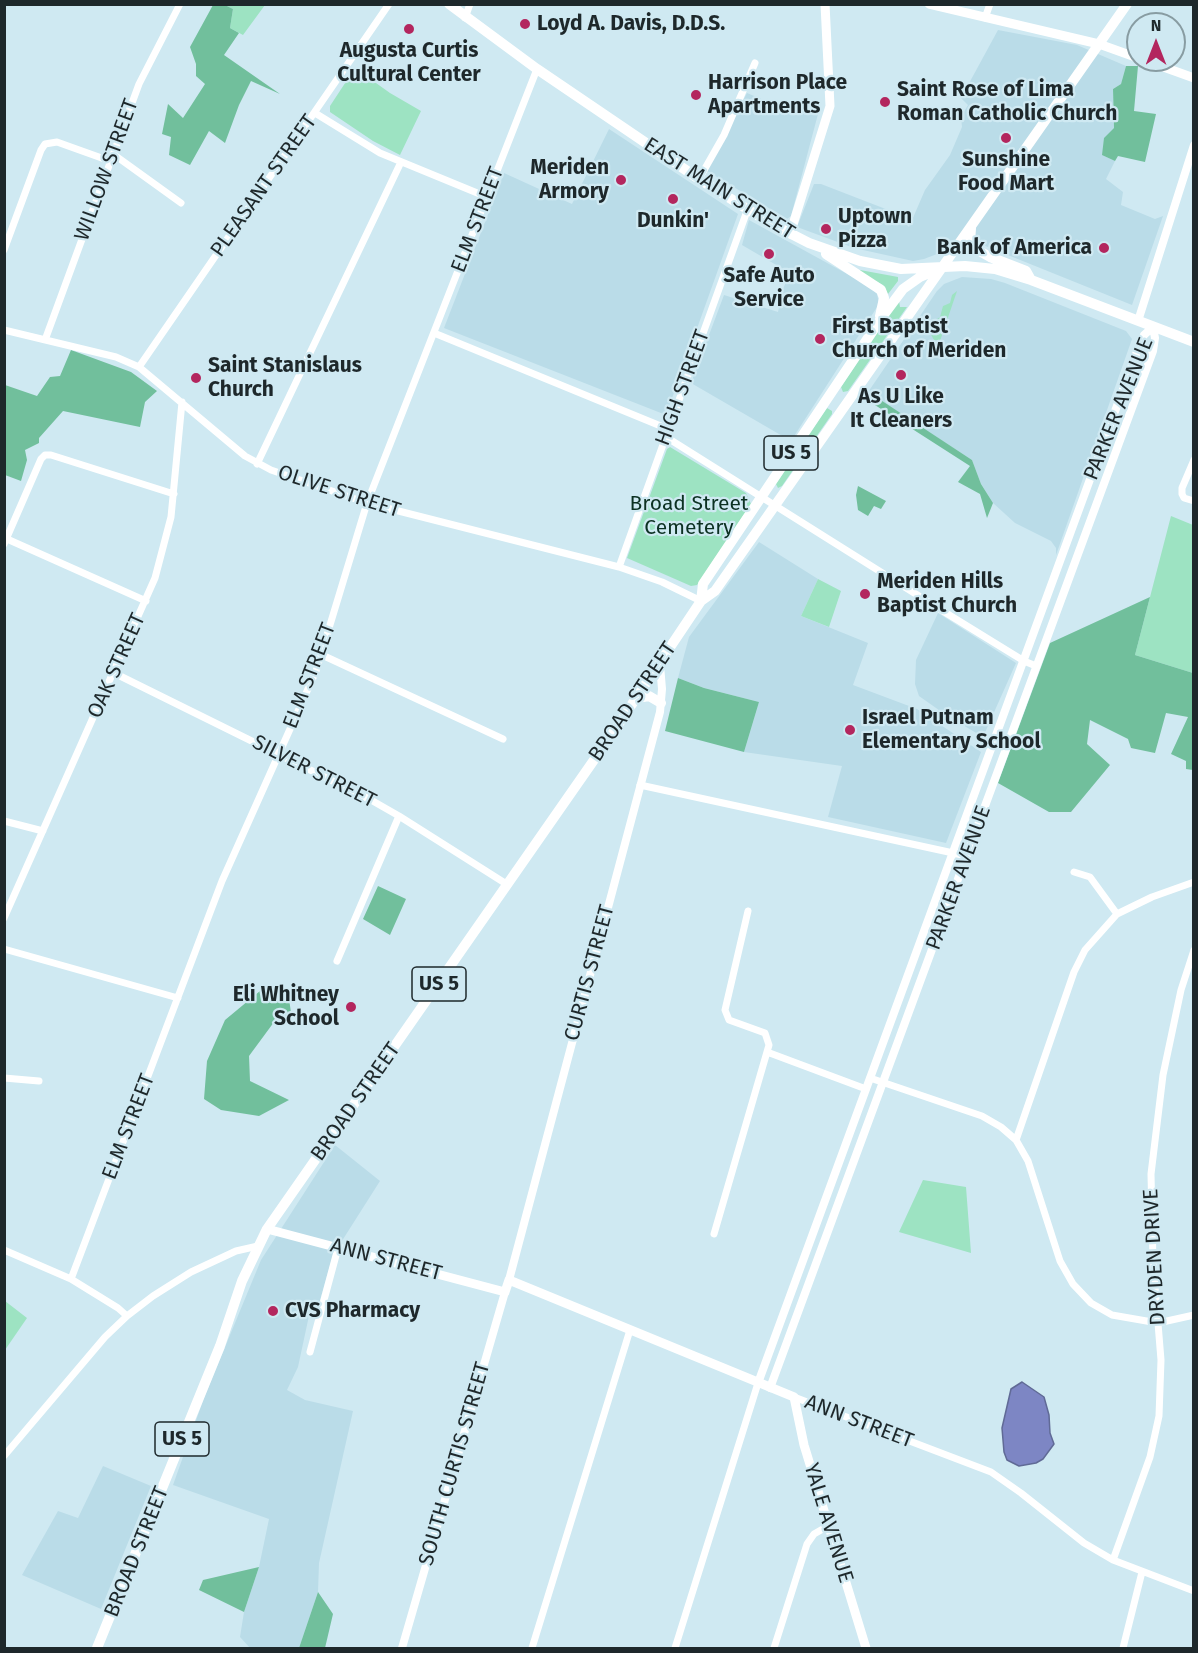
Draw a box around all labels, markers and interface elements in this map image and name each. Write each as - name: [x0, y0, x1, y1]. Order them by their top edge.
- place label: Loyd A. Davis, D.D.S.: [537, 11, 725, 37]
- north arrow: [1126, 12, 1186, 72]
- text: N: [1151, 16, 1161, 35]
- marker: Loyd A. Davis, D.D.S.: [518, 17, 532, 31]
- marker: Augusta Curtis Cultural Center: [402, 22, 416, 36]
- place label: Augusta Curtis Cultural Center: [337, 38, 481, 88]
- place label: Harrison Place Apartments: [708, 70, 847, 120]
- place label: Saint Rose of Lima Roman Catholic Church: [897, 77, 1117, 127]
- marker: Harrison Place Apartments: [689, 88, 703, 102]
- marker: Saint Rose of Lima Roman Catholic Church: [878, 95, 892, 109]
- street label: WILLOW STREET: [70, 96, 144, 244]
- street label: PLEASANT STREET: [206, 110, 322, 262]
- marker: Sunshine Food Mart: [999, 131, 1013, 145]
- street label: EAST MAIN STREET: [639, 132, 799, 246]
- place label: Sunshine Food Mart: [958, 147, 1054, 197]
- place label: Meriden Armory: [530, 155, 609, 205]
- street label: ELM STREET: [446, 164, 510, 276]
- marker: Meriden Armory: [614, 173, 628, 187]
- marker: Dunkin': [666, 192, 680, 206]
- place label: Uptown Pizza: [838, 204, 912, 254]
- place label: Dunkin': [637, 208, 709, 234]
- marker: Uptown Pizza: [819, 222, 833, 236]
- place label: Bank of America: [937, 235, 1092, 261]
- marker: Bank of America: [1097, 241, 1111, 255]
- marker: Safe Auto Service: [762, 247, 776, 261]
- place label: Safe Auto Service: [723, 263, 815, 313]
- place label: First Baptist Church of Meriden: [832, 314, 1006, 364]
- street label: HIGH STREET: [650, 327, 716, 449]
- marker: First Baptist Church of Meriden: [813, 332, 827, 346]
- street label: PARKER AVENUE: [1079, 334, 1159, 484]
- place label: Saint Stanislaus Church: [208, 353, 362, 403]
- marker: As U Like It Cleaners: [894, 368, 908, 382]
- marker: Saint Stanislaus Church: [189, 371, 203, 385]
- place label: As U Like It Cleaners: [850, 384, 952, 434]
- road number: US 5: [764, 436, 818, 470]
- street label: OLIVE STREET: [274, 460, 404, 524]
- park label: Broad Street Cemetery: [630, 491, 748, 541]
- place label: Meriden Hills Baptist Church: [877, 569, 1017, 619]
- marker: Meriden Hills Baptist Church: [858, 587, 872, 601]
- street label: OAK STREET: [83, 610, 151, 722]
- street label: ELM STREET: [278, 620, 342, 732]
- street label: BROAD STREET: [584, 638, 682, 766]
- place label: Israel Putnam Elementary School: [862, 705, 1041, 755]
- marker: Israel Putnam Elementary School: [843, 723, 857, 737]
- street label: SILVER STREET: [248, 730, 380, 814]
- street label: PARKER AVENUE: [921, 802, 997, 954]
- street label: CURTIS STREET: [560, 902, 620, 1044]
- road number: US 5: [412, 967, 466, 1001]
- place label: Eli Whitney School: [233, 982, 339, 1032]
- marker: Eli Whitney School: [344, 1000, 358, 1014]
- street label: BROAD STREET: [306, 1038, 406, 1166]
- street label: ELM STREET: [97, 1071, 161, 1183]
- street label: DRYDEN DRIVE: [1139, 1188, 1171, 1326]
- street label: ANN STREET: [328, 1233, 444, 1287]
- place label: CVS Pharmacy: [285, 1298, 420, 1324]
- marker: CVS Pharmacy: [266, 1304, 280, 1318]
- street label: SOUTH CURTIS STREET: [414, 1359, 496, 1569]
- street label: ANN STREET: [801, 1390, 917, 1454]
- road number: US 5: [155, 1422, 209, 1456]
- street label: YALE AVENUE: [798, 1460, 858, 1586]
- street label: BROAD STREET: [99, 1483, 175, 1621]

